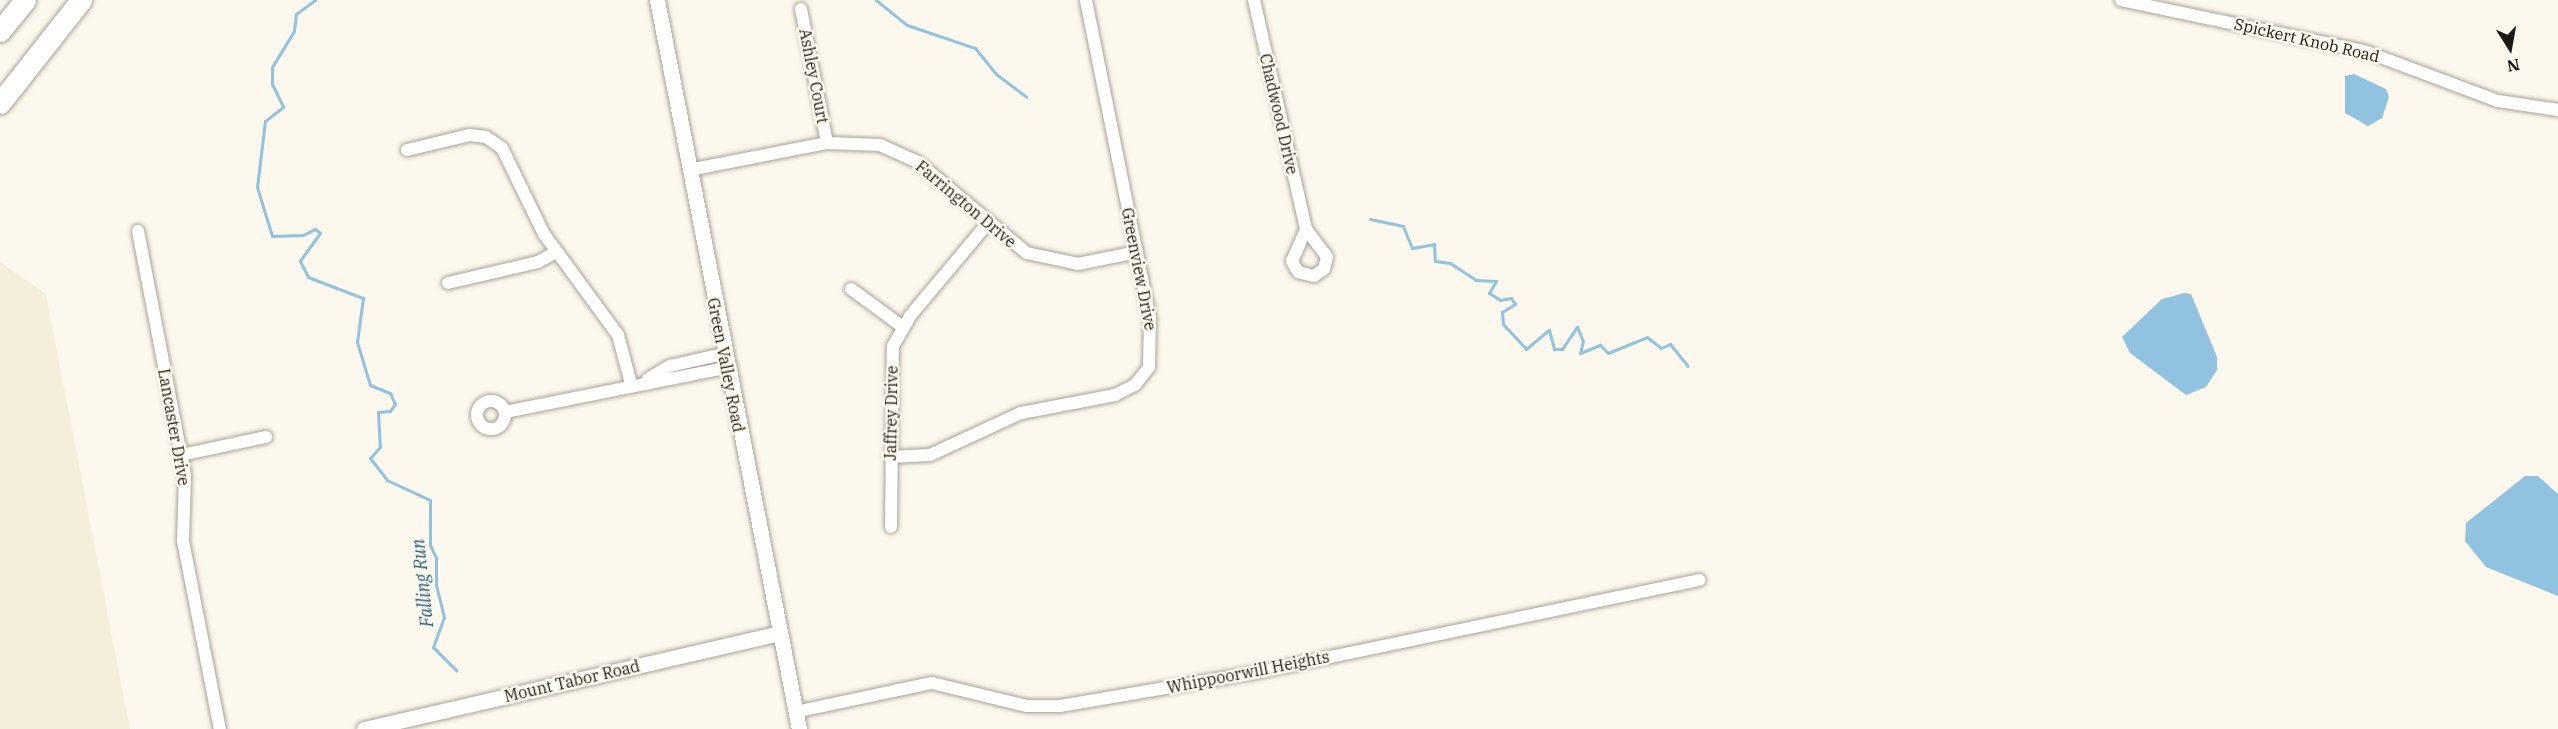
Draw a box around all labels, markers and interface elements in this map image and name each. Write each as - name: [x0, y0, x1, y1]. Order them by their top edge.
- street label: Spickert Knob Road: [2232, 14, 2382, 66]
- north arrow: [2480, 18, 2540, 78]
- street label: Ashley Court: [795, 27, 833, 125]
- street label: Chadwood Drive: [1256, 52, 1302, 176]
- text: N: [2505, 55, 2522, 77]
- street label: Farrington Drive: [912, 156, 1020, 252]
- street label: Greenview Drive: [1118, 206, 1160, 332]
- street label: Green Valley Road: [704, 296, 748, 434]
- street label: Jaffrey Drive: [881, 365, 901, 461]
- street label: Lancaster Drive: [154, 367, 194, 487]
- water label: Falling Run: [408, 538, 438, 628]
- street label: Whippoorwill Heights: [1165, 647, 1331, 697]
- street label: Mount Tabor Road: [502, 656, 642, 706]

